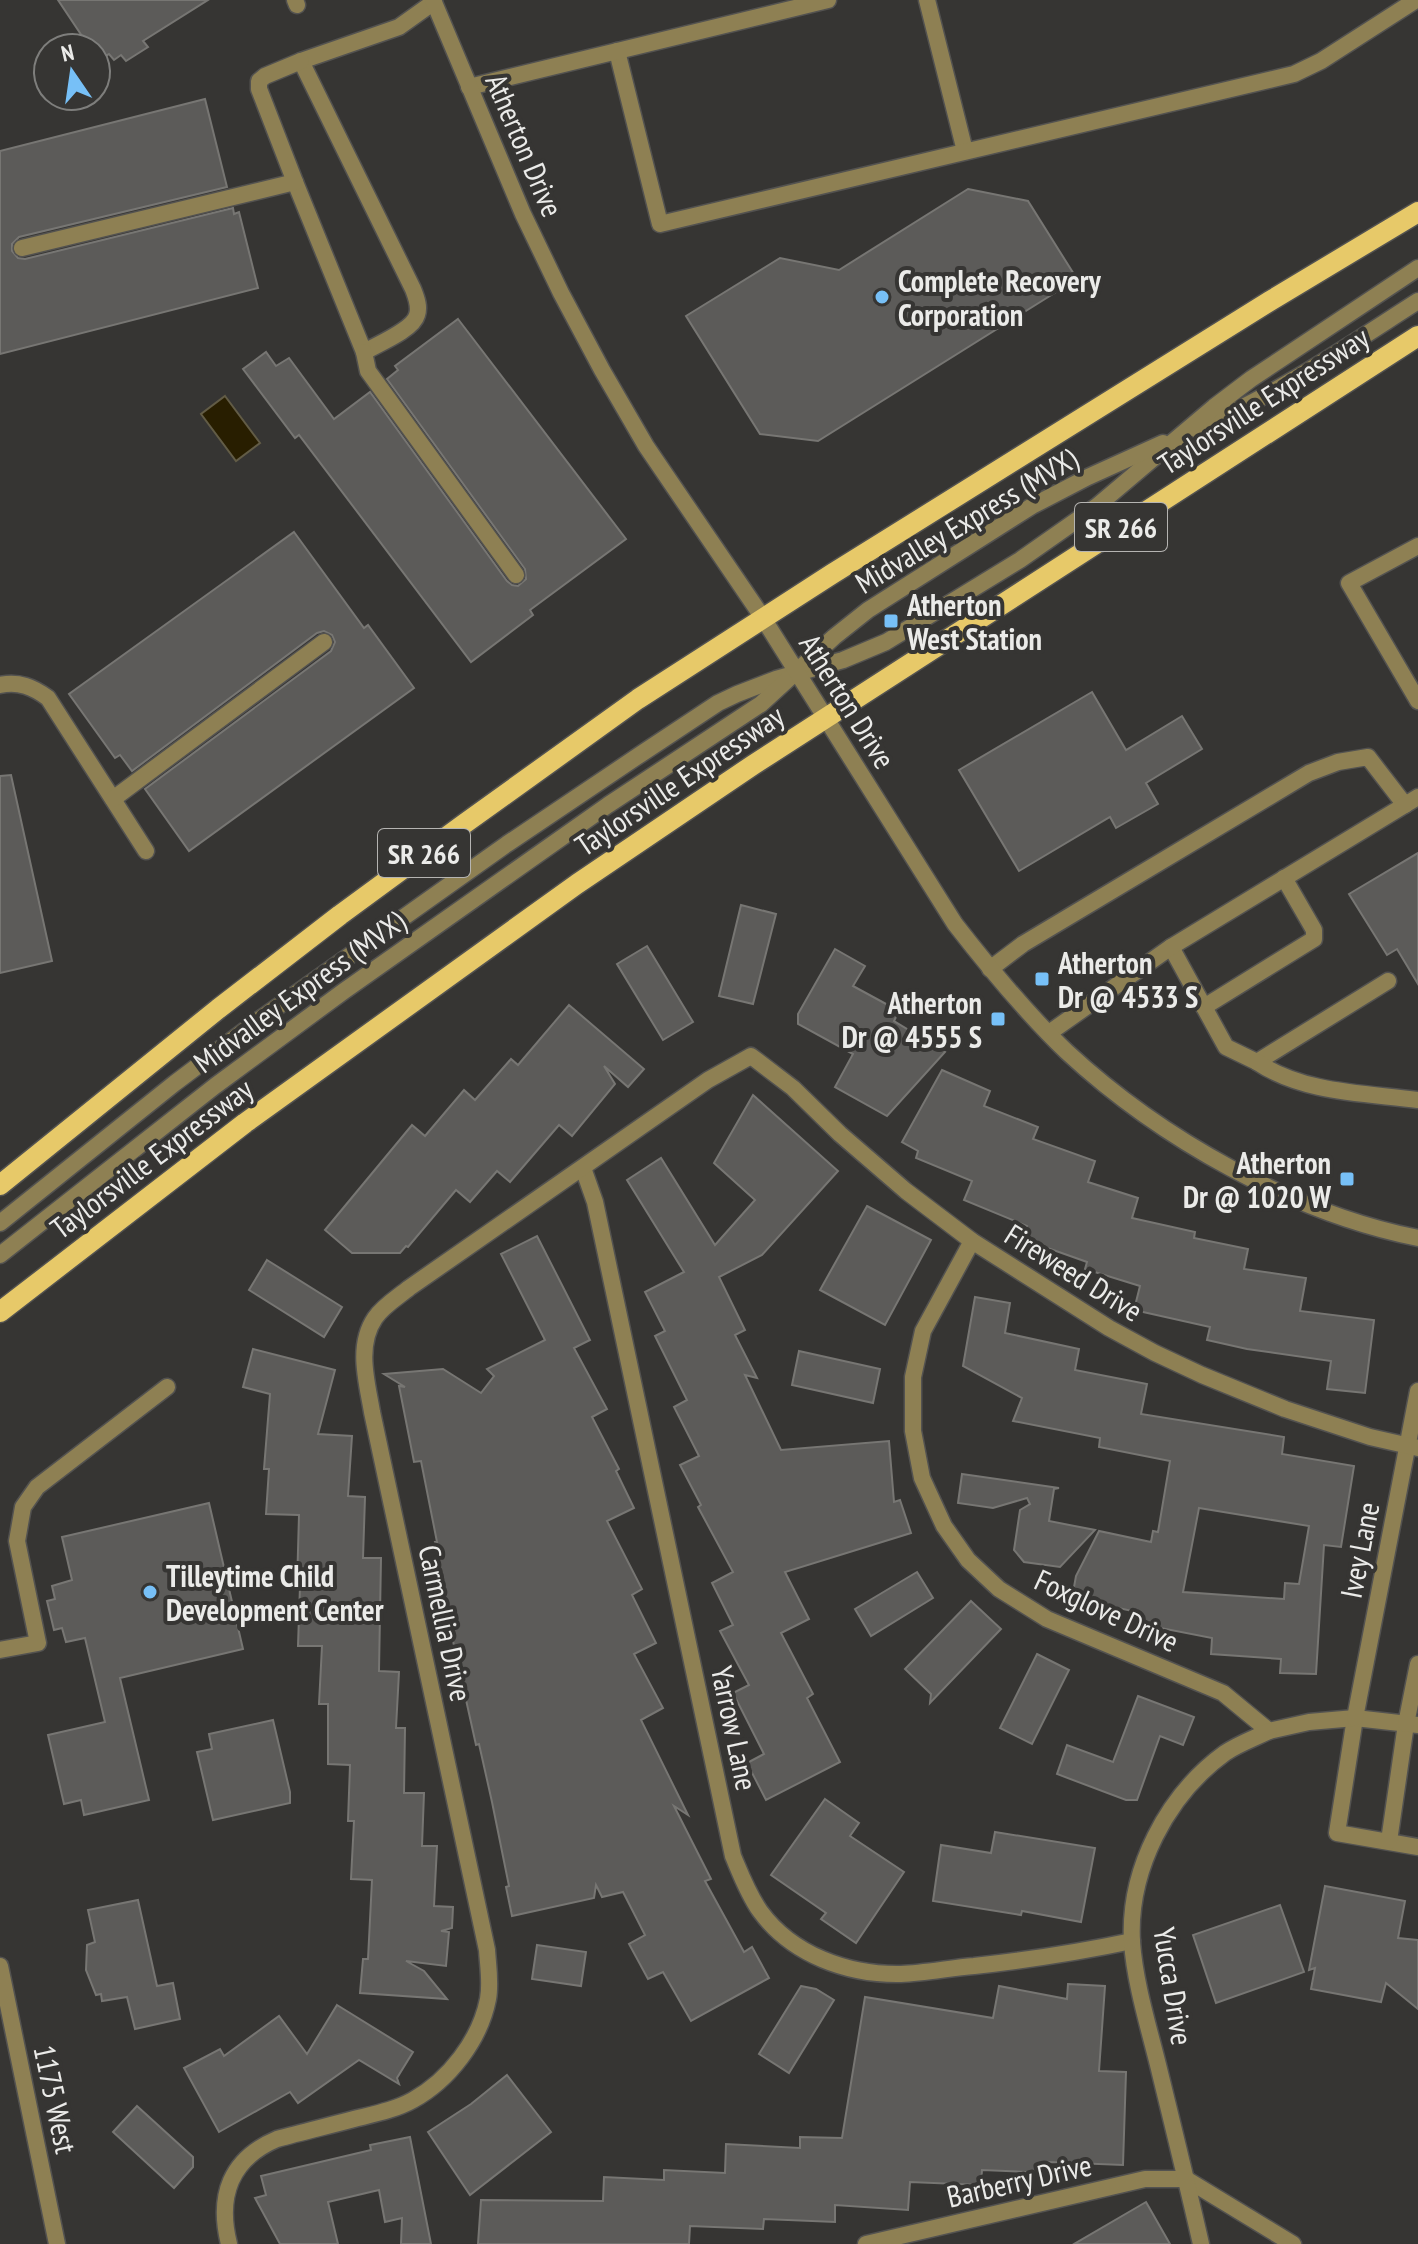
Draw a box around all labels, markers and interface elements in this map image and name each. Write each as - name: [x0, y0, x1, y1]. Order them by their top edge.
- north arrow: [32, 32, 112, 112]
- text: N: [59, 38, 76, 67]
- street label: Atherton Drive: [477, 68, 573, 222]
- place label: Complete Recovery Corporation: [898, 261, 1102, 334]
- marker: Complete Recovery Corporation: [873, 288, 891, 306]
- street label: Taylorsville Expressway: [1150, 317, 1376, 483]
- street label: Midvalley Express (MVX): [848, 438, 1084, 602]
- road number: SR 266: [1075, 503, 1167, 551]
- place label: Atherton West Station: [906, 585, 1042, 658]
- marker: Atherton West Station: [882, 612, 900, 630]
- street label: Atherton Drive: [791, 626, 905, 776]
- street label: Taylorsville Expressway: [567, 695, 791, 864]
- road number: SR 266: [378, 829, 470, 877]
- street label: Midvalley Express (MVX): [186, 901, 412, 1081]
- place label: Atherton Dr @ 4533 S: [1057, 943, 1198, 1016]
- marker: Atherton Dr @ 4533 S: [1033, 970, 1051, 988]
- place label: Atherton Dr @ 4555 S: [842, 983, 982, 1056]
- marker: Atherton Dr @ 4555 S: [989, 1010, 1007, 1028]
- street label: Taylorsville Expressway: [42, 1069, 261, 1247]
- place label: Atherton Dr @ 1020 W: [1183, 1143, 1331, 1216]
- marker: Atherton Dr @ 1020 W: [1338, 1170, 1356, 1188]
- street label: Fireweed Drive: [998, 1214, 1150, 1330]
- street label: Ivey Lane: [1331, 1499, 1387, 1601]
- street label: Carmellia Drive: [410, 1541, 482, 1705]
- place label: Tilleytime Child Development Center: [166, 1556, 384, 1629]
- street label: Foxglove Drive: [1029, 1560, 1185, 1660]
- marker: Tilleytime Child Development Center: [141, 1583, 159, 1601]
- street label: Yarrow Lane: [703, 1662, 767, 1794]
- street label: Yucca Drive: [1145, 1924, 1203, 2048]
- street label: 1175 West: [26, 2041, 87, 2157]
- street label: Barberry Drive: [943, 2144, 1095, 2216]

